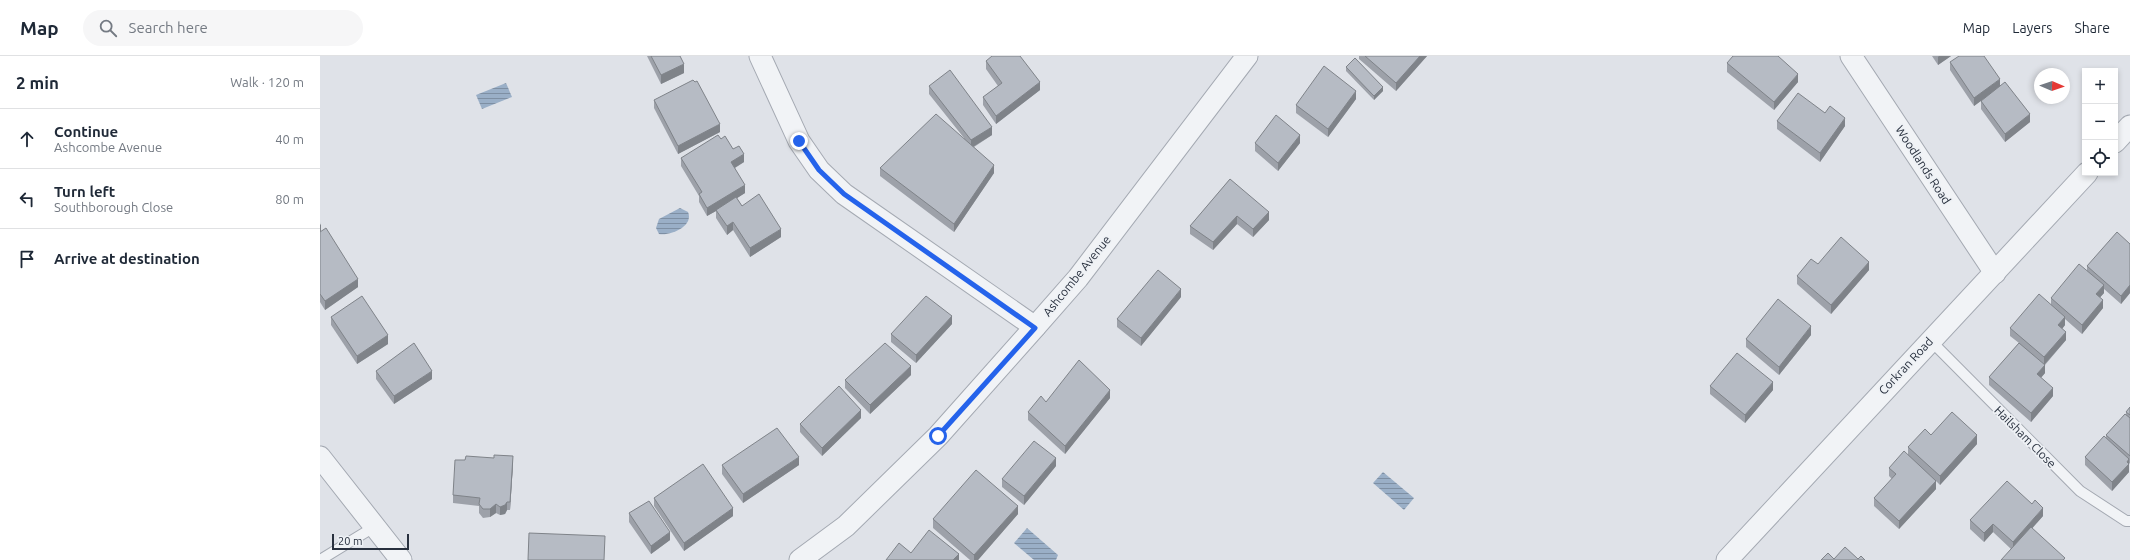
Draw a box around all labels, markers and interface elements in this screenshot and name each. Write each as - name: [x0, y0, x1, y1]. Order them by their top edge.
- search box: [83, 10, 363, 46]
- text: Map: [20, 17, 59, 39]
- icon: search: [97, 17, 119, 39]
- text: Search here: [129, 19, 208, 36]
- text: Map: [1963, 20, 1990, 36]
- text: Layers: [2012, 20, 2052, 36]
- text: Share: [2074, 20, 2110, 36]
- north arrow: [2034, 68, 2070, 104]
- map controls: [2082, 68, 2118, 176]
- button: +: [2082, 68, 2118, 104]
- text: 2 min: [16, 73, 59, 92]
- text: Walk · 120 m: [230, 75, 304, 89]
- button: −: [2082, 104, 2118, 140]
- text: Continue: [54, 123, 118, 140]
- street label: Woodlands Road: [1893, 123, 1954, 206]
- icon: ahead: [16, 128, 38, 150]
- text: 40 m: [275, 132, 304, 146]
- route end: [790, 132, 808, 150]
- text: Ashcombe Avenue: [54, 140, 162, 154]
- button: locate: [2082, 140, 2118, 176]
- text: Turn left: [54, 183, 115, 200]
- icon: left: [16, 188, 38, 210]
- text: 80 m: [275, 192, 304, 206]
- text: Southborough Close: [54, 200, 173, 214]
- street label: Ashcombe Avenue: [1040, 233, 1113, 319]
- icon: arrive: [16, 248, 38, 270]
- text: Arrive at destination: [54, 250, 200, 267]
- street label: Corkran Road: [1876, 335, 1935, 397]
- street label: Hailsham Close: [1992, 403, 2059, 470]
- route start: [929, 427, 947, 445]
- scale bar: [332, 532, 409, 551]
- text: 20 m: [338, 535, 362, 547]

